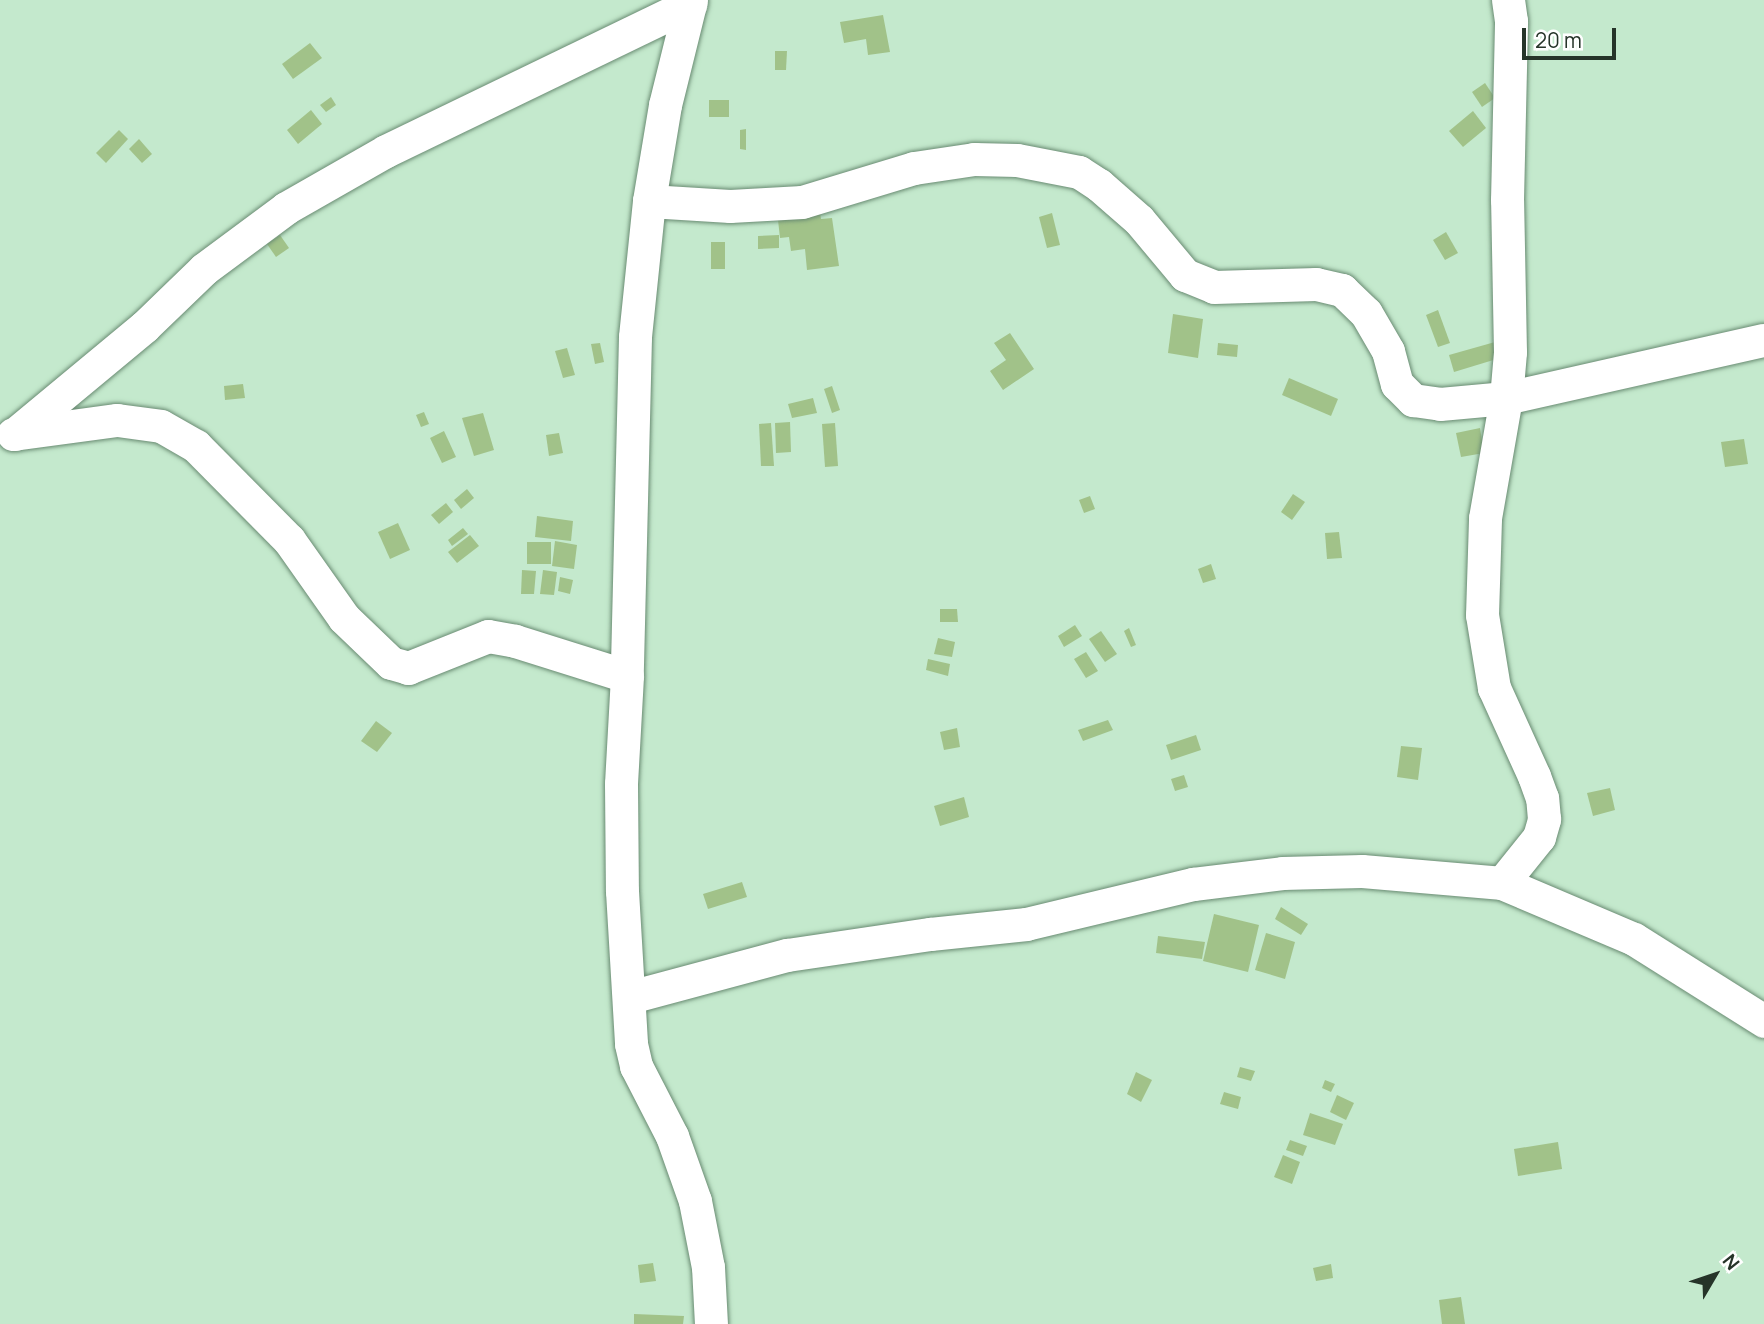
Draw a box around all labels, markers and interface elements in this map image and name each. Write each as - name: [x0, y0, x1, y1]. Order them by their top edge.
- scale bar: [1526, 14, 1620, 58]
- text: 20 m: [1535, 26, 1582, 54]
- north arrow: [1680, 1240, 1750, 1310]
- text: N: [1717, 1248, 1746, 1275]

